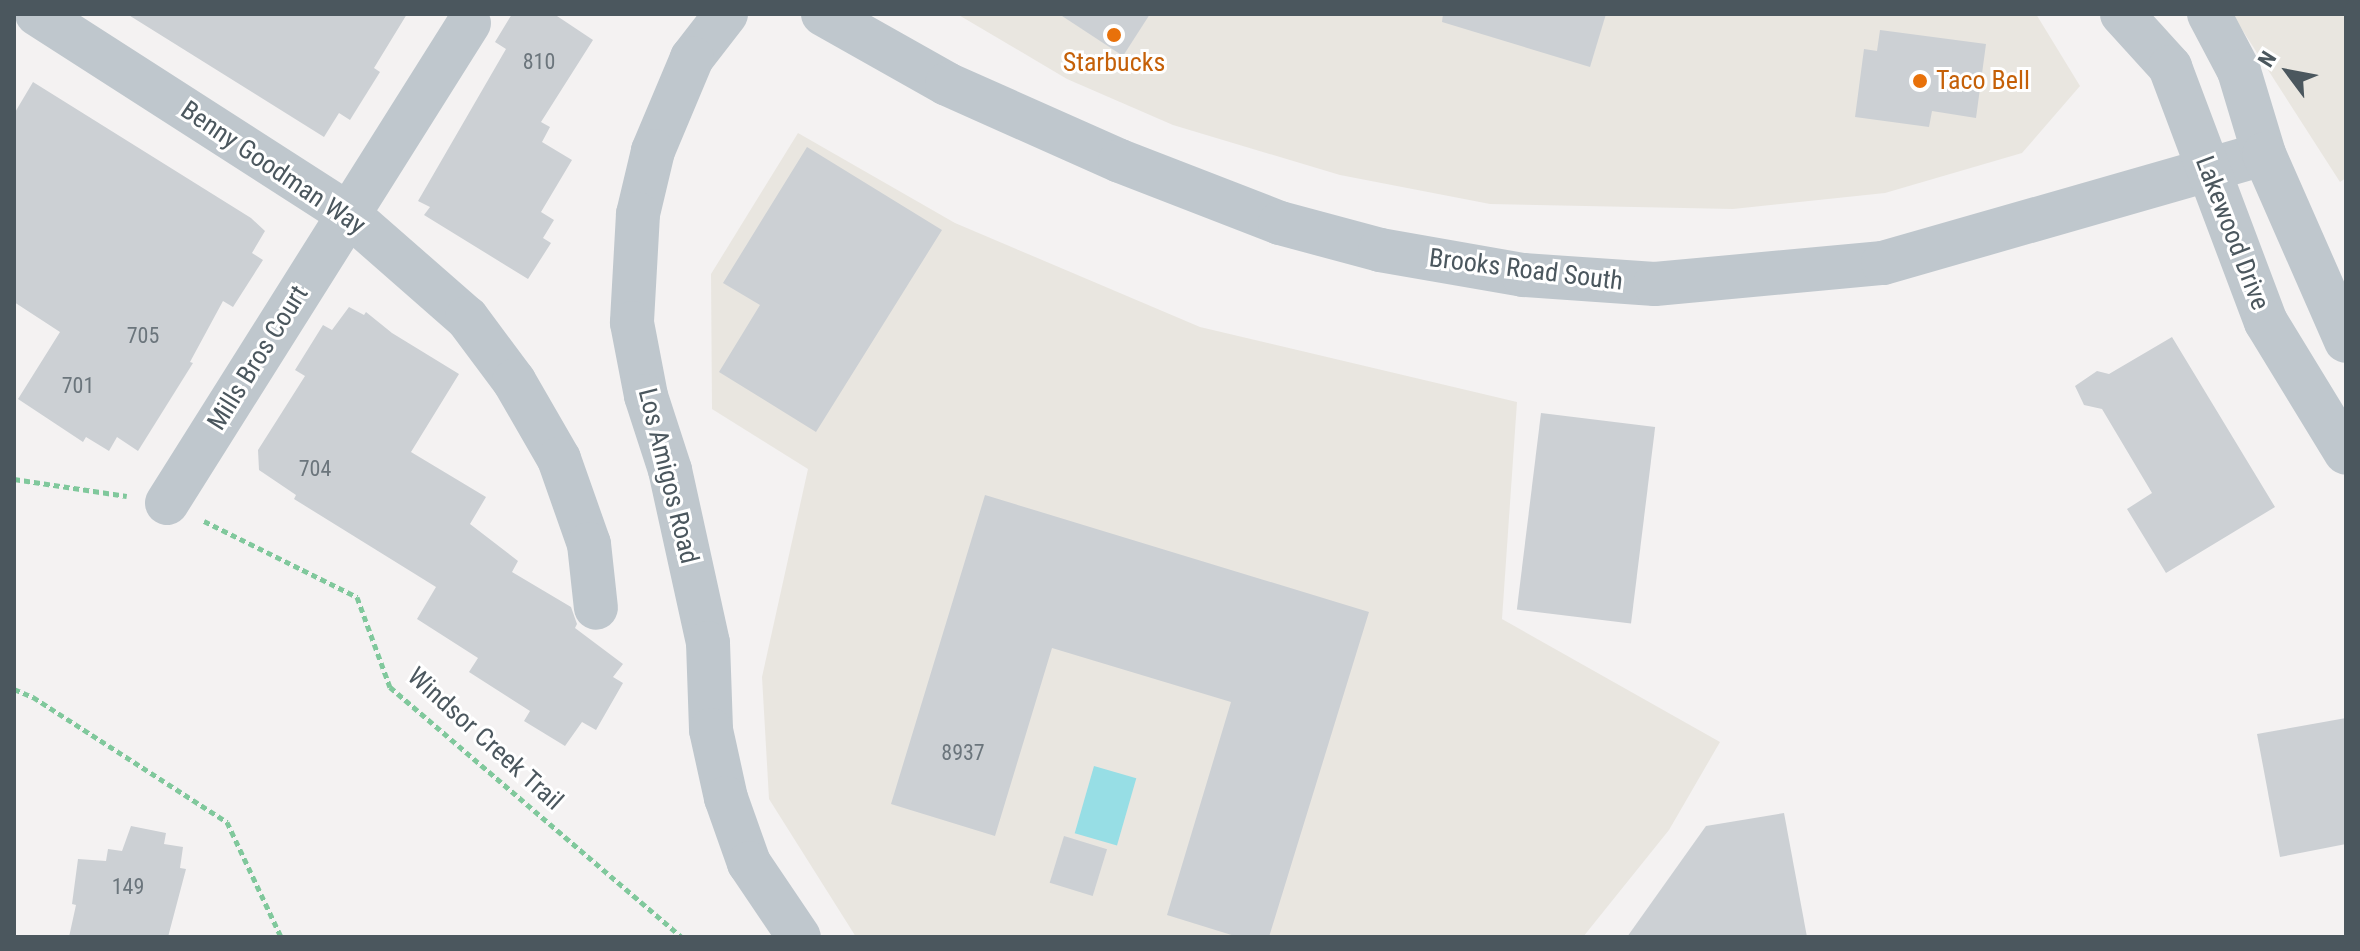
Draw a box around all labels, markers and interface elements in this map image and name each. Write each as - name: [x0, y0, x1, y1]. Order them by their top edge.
- marker: Starbucks: [1105, 26, 1123, 44]
- north arrow: [2248, 32, 2328, 112]
- place label: Starbucks: [1063, 47, 1165, 79]
- text: N: [2253, 47, 2281, 71]
- house number: 810: [523, 49, 555, 75]
- place label: Taco Bell: [1936, 65, 2030, 97]
- marker: Taco Bell: [1911, 72, 1929, 90]
- street label: Benny Goodman Way: [175, 95, 371, 241]
- street label: Lakewood Drive: [2188, 152, 2276, 314]
- street label: Brooks Road South: [1427, 243, 1625, 297]
- street label: Mills Bros Court: [201, 280, 315, 436]
- house number: 705: [127, 323, 159, 349]
- house number: 701: [62, 373, 94, 399]
- street label: Los Amigos Road: [631, 385, 705, 567]
- house number: 704: [299, 456, 331, 482]
- street label: Windsor Creek Trail: [401, 661, 569, 817]
- house number: 8937: [941, 740, 985, 766]
- house number: 149: [112, 874, 144, 900]

